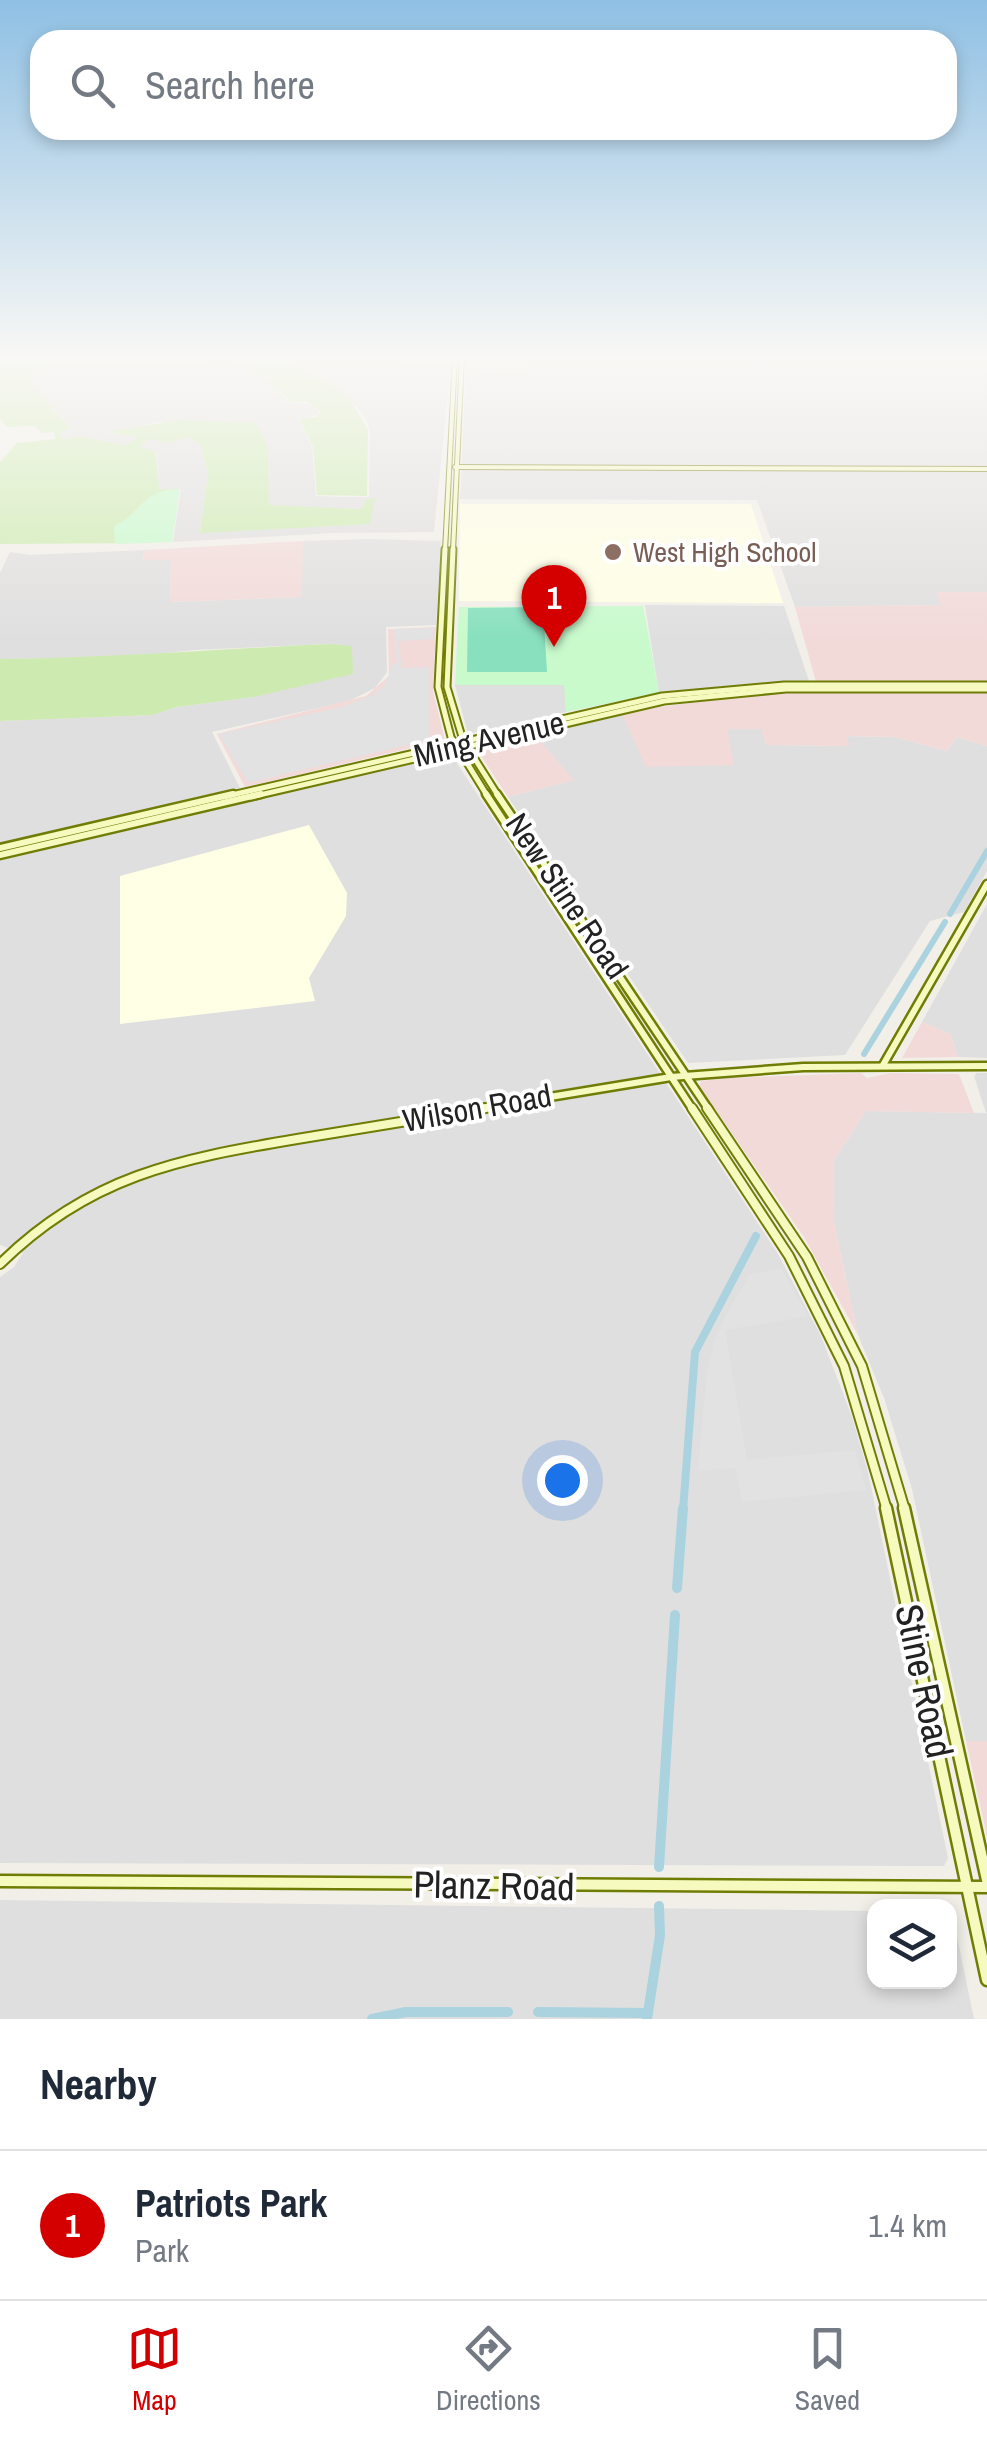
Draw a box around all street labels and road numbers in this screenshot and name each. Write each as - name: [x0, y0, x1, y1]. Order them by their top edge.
- street label: Ming Avenue: [410, 700, 568, 777]
- street label: New Stine Road: [496, 804, 639, 987]
- street label: Wilson Road: [399, 1073, 555, 1142]
- street label: Stine Road: [883, 1599, 966, 1762]
- street label: Planz Road: [413, 1859, 575, 1912]

